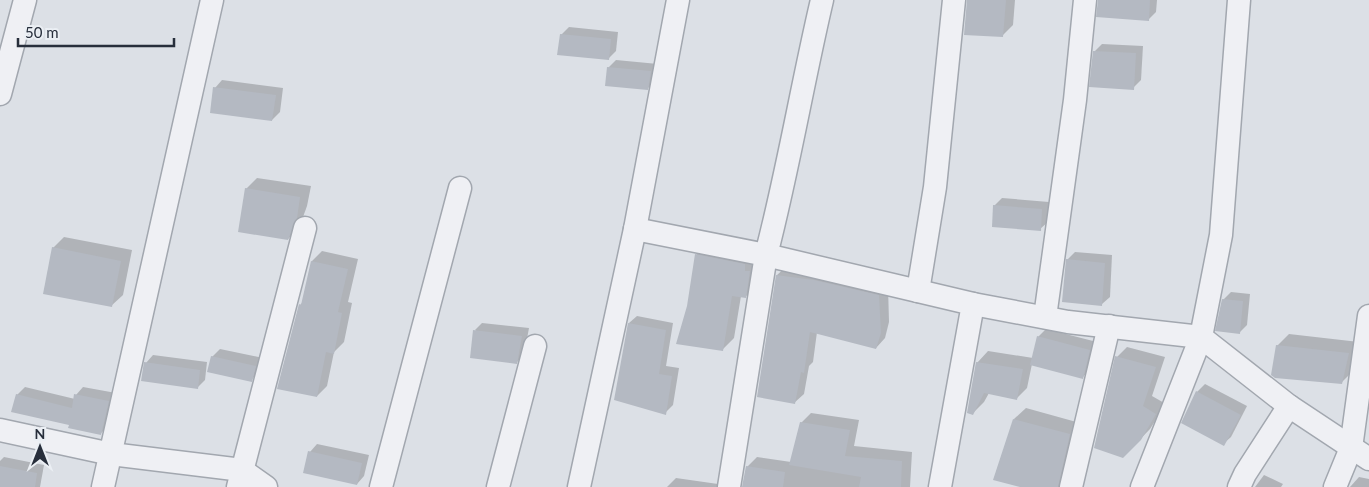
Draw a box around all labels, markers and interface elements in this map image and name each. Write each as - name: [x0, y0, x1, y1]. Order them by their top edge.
- scale bar: [18, 15, 174, 47]
- text: 50 m: [25, 23, 59, 41]
- north arrow: [15, 422, 65, 472]
- text: N: [35, 425, 45, 442]

